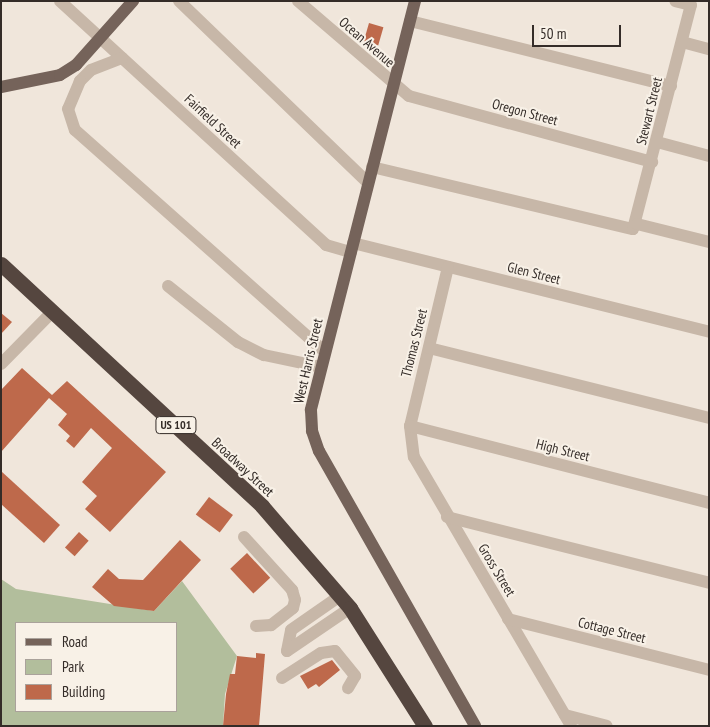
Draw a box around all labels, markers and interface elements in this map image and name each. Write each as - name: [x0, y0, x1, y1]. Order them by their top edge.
- street label: Ocean Avenue: [336, 13, 398, 71]
- scale bar: [535, 15, 624, 47]
- text: 50 m: [540, 24, 566, 43]
- street label: Stewart Street: [632, 75, 666, 147]
- street label: Fairfield Street: [181, 90, 245, 152]
- street label: Oregon Street: [490, 95, 560, 129]
- street label: Glen Street: [506, 258, 562, 288]
- street label: Thomas Street: [397, 307, 431, 379]
- street label: West Harris Street: [290, 317, 326, 405]
- road number: US 101: [155, 416, 197, 434]
- street label: Broadway Street: [208, 434, 278, 500]
- street label: High Street: [534, 435, 592, 465]
- street label: Gross Street: [475, 541, 519, 599]
- street label: Cottage Street: [576, 613, 648, 647]
- legend: [15, 622, 178, 712]
- text: Road: [62, 632, 88, 651]
- text: Park: [62, 657, 84, 676]
- text: Building: [62, 682, 105, 701]

